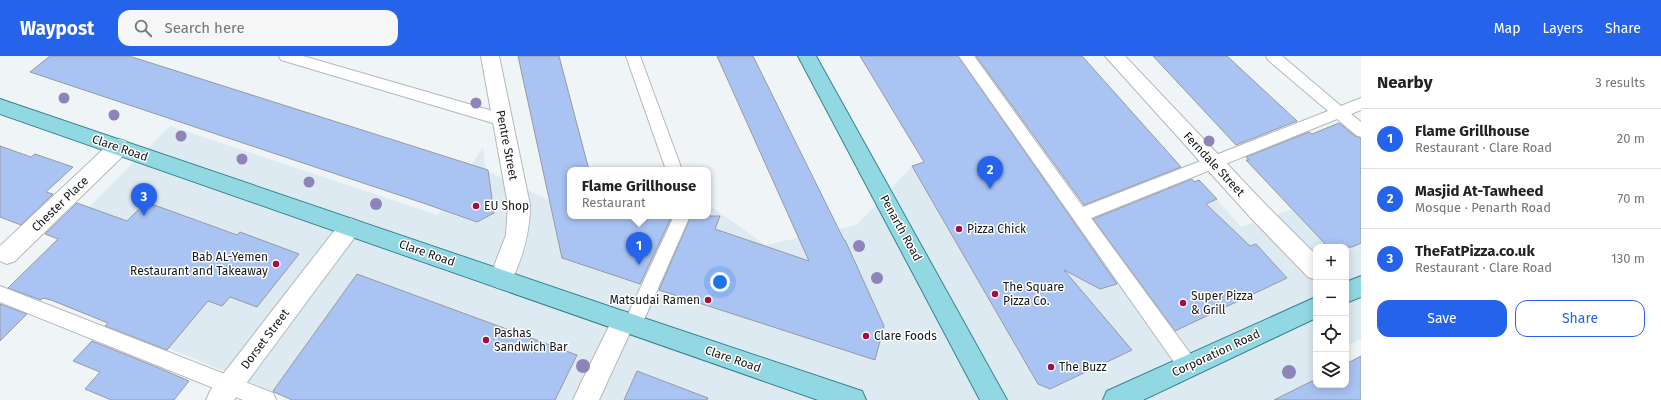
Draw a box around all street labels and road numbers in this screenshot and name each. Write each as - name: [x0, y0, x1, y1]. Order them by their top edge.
- street label: Pentre Street: [493, 109, 521, 182]
- street label: Ferndale Street: [1181, 129, 1248, 200]
- street label: Clare Road: [90, 132, 150, 164]
- street label: Chester Place: [29, 174, 91, 234]
- street label: Penarth Road: [877, 192, 925, 264]
- street label: Clare Road: [397, 237, 457, 269]
- street label: Dorset Street: [238, 306, 292, 372]
- street label: Corporation Road: [1170, 326, 1262, 380]
- street label: Clare Road: [703, 343, 763, 375]

